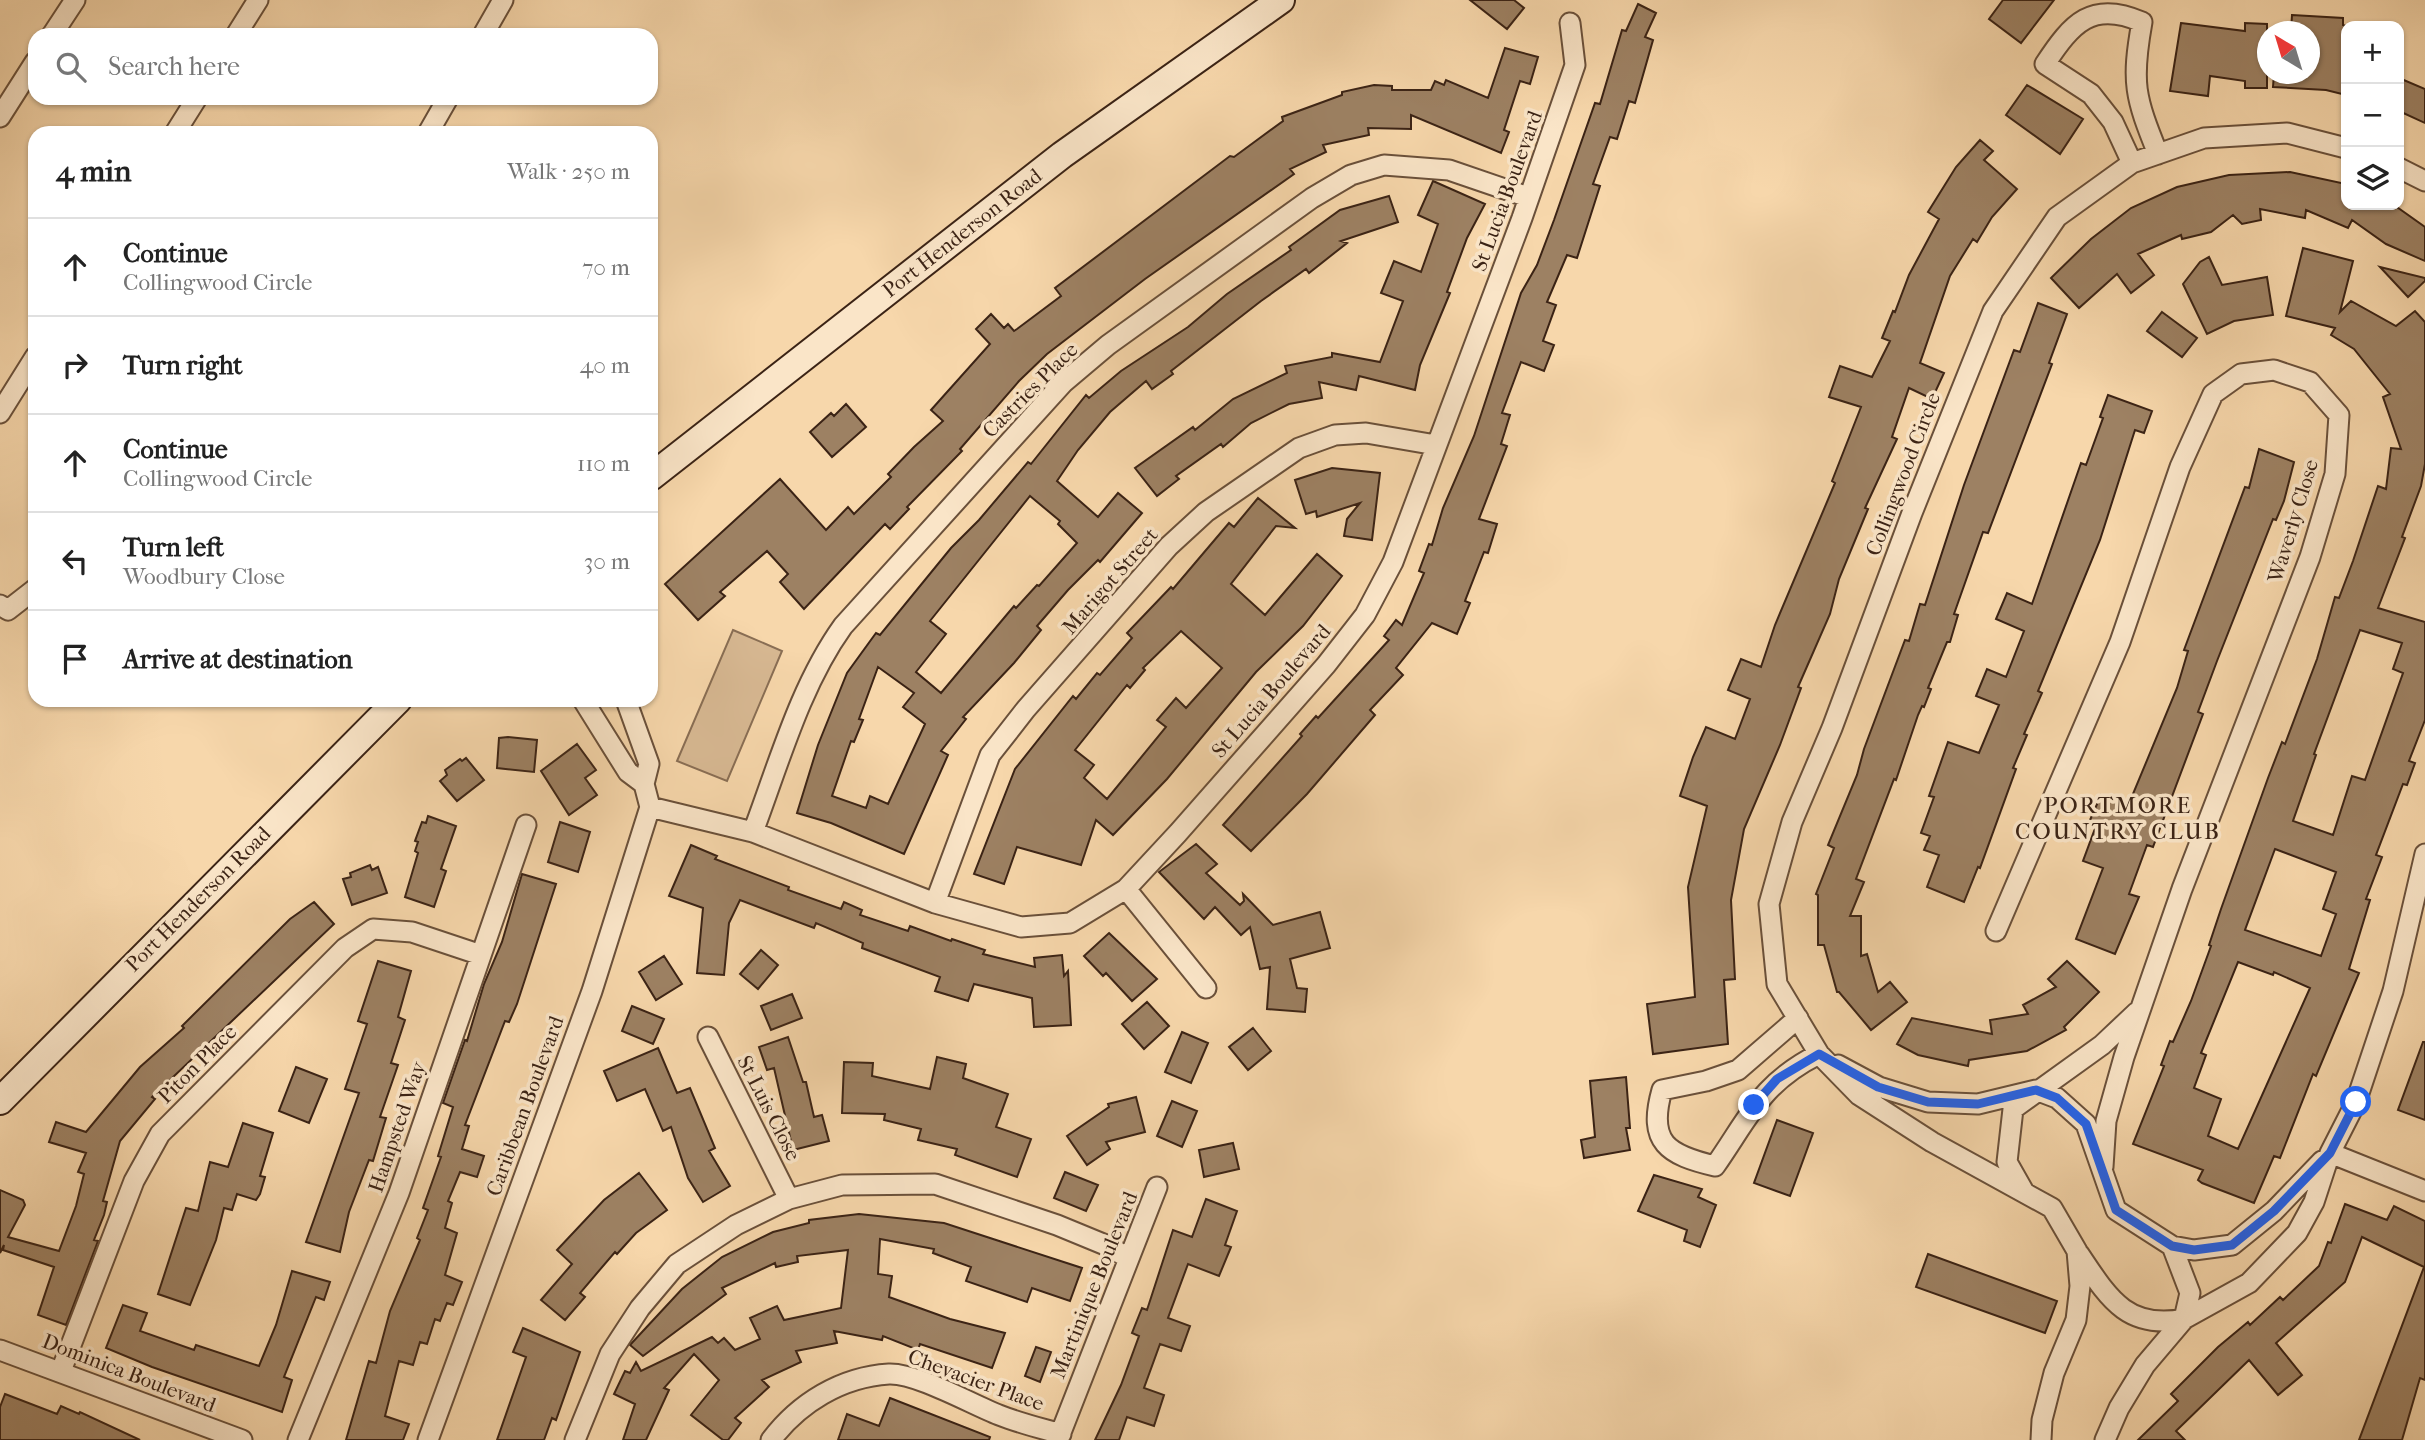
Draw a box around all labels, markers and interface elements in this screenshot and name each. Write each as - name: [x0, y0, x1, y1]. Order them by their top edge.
- north arrow: [2257, 21, 2320, 84]
- map controls: [2341, 21, 2404, 210]
- button: +: [2341, 21, 2404, 84]
- search box: [28, 28, 658, 105]
- icon: search: [52, 48, 90, 86]
- text: Search here: [108, 51, 240, 82]
- button: −: [2341, 84, 2404, 147]
- street label: St Lucia Boulevard: [1467, 107, 1547, 274]
- button: layers: [2341, 147, 2404, 210]
- text: 4 min: [56, 154, 131, 189]
- text: Walk · 250 m: [507, 158, 630, 185]
- street label: Port Henderson Road: [878, 163, 1047, 303]
- text: Continue: [123, 238, 228, 269]
- icon: ahead: [56, 248, 94, 286]
- text: 70 m: [582, 254, 630, 281]
- text: Collingwood Circle: [123, 269, 312, 296]
- street label: Castries Place: [977, 337, 1083, 443]
- icon: right: [56, 346, 94, 384]
- text: Turn right: [123, 350, 243, 381]
- text: 40 m: [580, 352, 630, 379]
- street label: Collingwood Circle: [1861, 389, 1945, 559]
- text: Continue: [123, 434, 228, 465]
- icon: ahead: [56, 444, 94, 482]
- text: 110 m: [577, 450, 630, 477]
- street label: Waverly Close: [2263, 457, 2323, 586]
- text: Collingwood Circle: [123, 465, 312, 492]
- street label: Marigot Street: [1057, 523, 1163, 639]
- text: Turn left: [123, 532, 224, 563]
- icon: left: [56, 542, 94, 580]
- text: 30 m: [584, 548, 630, 575]
- text: Woodbury Close: [123, 563, 285, 590]
- street label: St Lucia Boulevard: [1207, 619, 1336, 763]
- icon: arrive: [56, 640, 94, 678]
- text: Arrive at destination: [123, 644, 353, 675]
- district label: PORTMORE COUNTRY CLUB: [2015, 792, 2221, 845]
- street label: Port Henderson Road: [121, 821, 276, 976]
- street label: Caribbean Boulevard: [481, 1012, 569, 1199]
- street label: Piton Place: [153, 1020, 241, 1108]
- street label: St Luis Close: [732, 1052, 806, 1164]
- street label: Hampsted Way: [363, 1058, 431, 1195]
- route start: [2340, 1086, 2371, 1117]
- route end: [1738, 1089, 1769, 1120]
- street label: Martinique Boulevard: [1046, 1188, 1143, 1382]
- street label: Dominica Boulevard: [39, 1329, 220, 1417]
- street label: Chevacier Place: [905, 1344, 1047, 1416]

